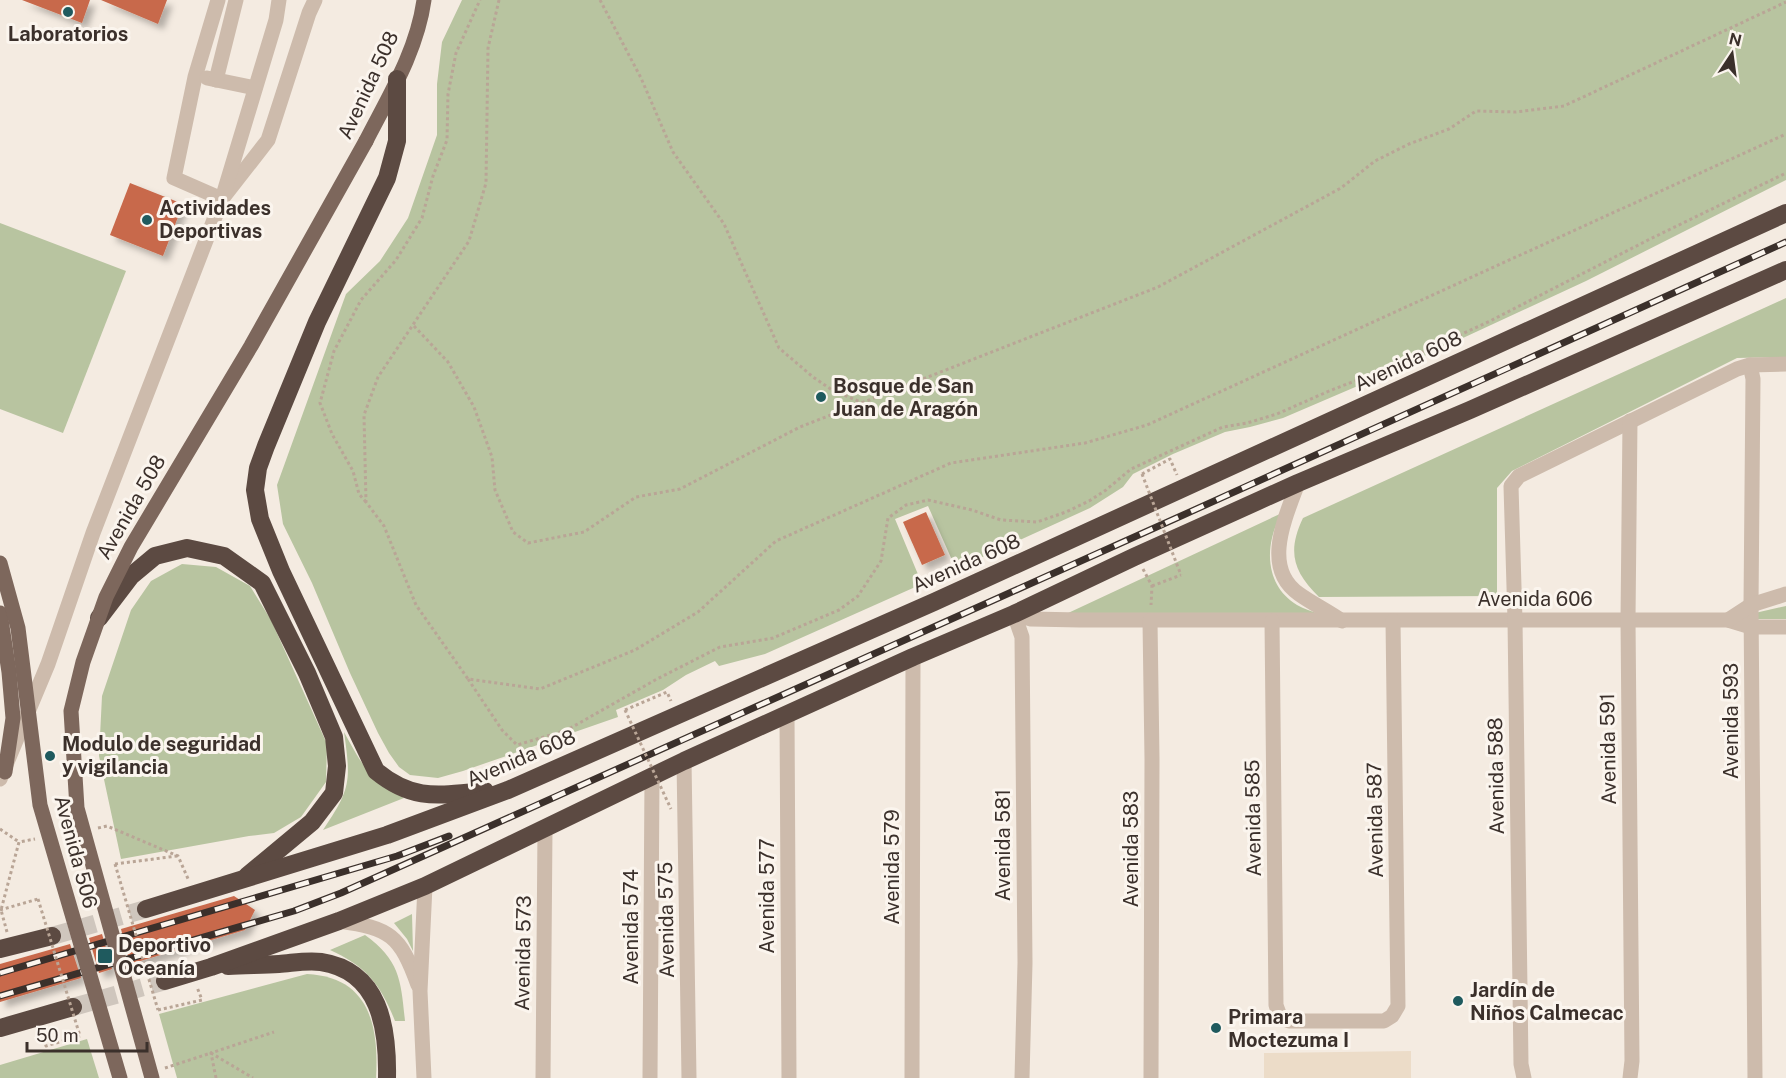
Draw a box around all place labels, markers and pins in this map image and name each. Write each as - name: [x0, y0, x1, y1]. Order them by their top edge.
- marker: Laboratorios: [61, 5, 75, 19]
- place label: Laboratorios: [8, 22, 128, 46]
- place label: Actividades Deportivas: [159, 196, 271, 243]
- marker: Actividades Deportivas: [140, 213, 154, 227]
- place label: Bosque de San Juan de Aragón: [833, 374, 978, 421]
- marker: Bosque de San Juan de Aragón: [814, 390, 828, 404]
- place label: Modulo de seguridad y vigilancia: [62, 732, 261, 779]
- marker: Modulo de seguridad y vigilancia: [43, 749, 57, 763]
- place label: Deportivo Oceanía: [118, 933, 211, 980]
- marker: Deportivo Oceanía: [96, 947, 114, 965]
- place label: Jardín de Niños Calmecac: [1470, 978, 1624, 1025]
- marker: Jardín de Niños Calmecac: [1451, 994, 1465, 1008]
- place label: Primara Moctezuma I: [1228, 1005, 1349, 1052]
- marker: Primara Moctezuma I: [1209, 1021, 1223, 1035]

